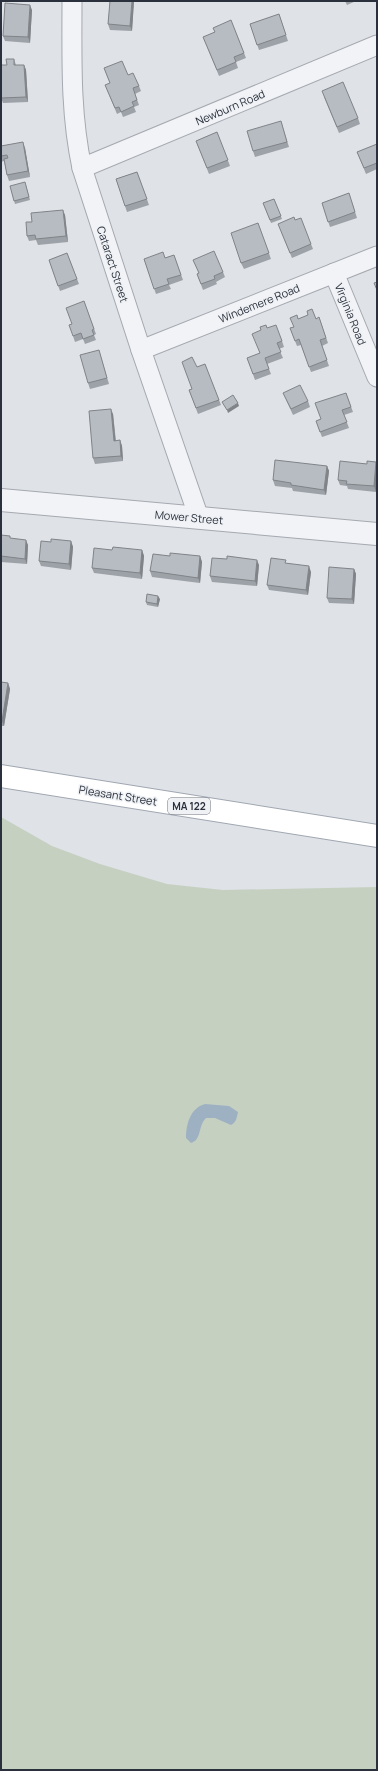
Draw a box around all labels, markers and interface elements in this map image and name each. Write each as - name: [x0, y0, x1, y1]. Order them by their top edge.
- street label: Newburn Road: [193, 86, 267, 128]
- street label: Cataract Street: [94, 224, 132, 304]
- street label: Windemere Road: [216, 280, 302, 326]
- street label: Virginia Road: [332, 281, 370, 347]
- street label: Mower Street: [154, 507, 224, 527]
- street label: Pleasant Street: [78, 781, 158, 809]
- road number: MA 122: [168, 798, 210, 814]

